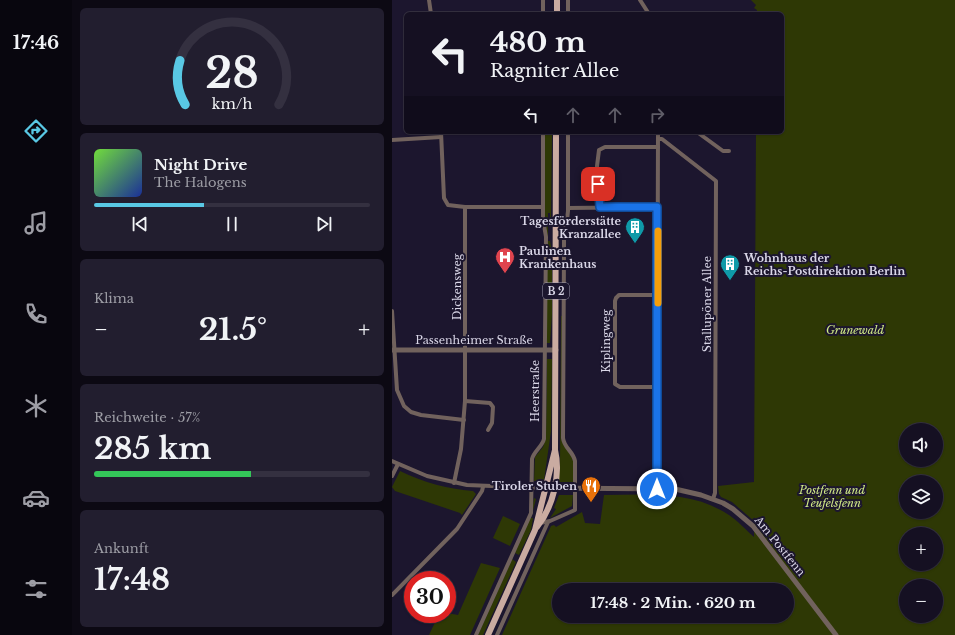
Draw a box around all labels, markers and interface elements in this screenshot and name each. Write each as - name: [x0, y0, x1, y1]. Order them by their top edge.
- text: 480 m: [490, 25, 586, 60]
- icon: left: [424, 28, 476, 80]
- text: 17:46: [13, 32, 59, 54]
- text: 28: [205, 48, 259, 99]
- text: Ragniter Allee: [490, 60, 619, 82]
- text: km/h: [212, 94, 252, 112]
- icon: left: [520, 104, 542, 126]
- icon: ahead: [562, 104, 584, 126]
- icon: ahead: [604, 104, 626, 126]
- icon: right: [646, 104, 668, 126]
- icon: directions: [22, 117, 50, 145]
- text: Night Drive: [154, 155, 247, 174]
- pin: [581, 167, 615, 201]
- icon: arrive: [587, 173, 609, 195]
- text: The Halogens: [154, 174, 247, 191]
- icon: music: [22, 209, 50, 237]
- icon: previous: [129, 213, 151, 235]
- icon: pause: [221, 213, 243, 235]
- icon: next: [313, 213, 335, 235]
- place label: Tagesförderstätte Kranzallee: [520, 214, 622, 241]
- building icon: Tagesförderstätte Kranzallee: [624, 216, 646, 244]
- place label: Paulinen Krankenhaus: [519, 244, 596, 271]
- hospital icon: Paulinen Krankenhaus: [494, 246, 516, 274]
- place label: Wohnhaus der Reichs-Postdirektion Berlin: [743, 251, 905, 278]
- street label: Dickensweg: [450, 253, 464, 320]
- building icon: Wohnhaus der Reichs-Postdirektion Berlin: [719, 253, 741, 281]
- street label: Stallupöner Allee: [700, 256, 714, 352]
- road number: B 2: [543, 283, 569, 299]
- text: Klima: [94, 290, 134, 307]
- icon: phone: [22, 300, 50, 328]
- street label: Kiplingweg: [599, 309, 613, 373]
- text: 21.5°: [199, 311, 267, 348]
- text: −: [94, 316, 108, 343]
- text: +: [358, 316, 370, 343]
- park label: Grunewald: [826, 323, 884, 337]
- street label: Passenheimer Straße: [415, 333, 533, 347]
- street label: Heerstraße: [528, 360, 542, 422]
- icon: climate: [22, 392, 50, 420]
- text: Reichweite · 57%: [94, 409, 201, 426]
- map controls: [899, 423, 943, 623]
- button: sound: [899, 423, 943, 467]
- text: 285 km: [94, 430, 212, 467]
- position arrow: [636, 468, 678, 510]
- restaurant icon: Tiroler Stuben: [580, 475, 602, 503]
- button: layers: [899, 475, 943, 519]
- place label: Tiroler Stuben: [492, 479, 577, 493]
- park label: Postfenn und Teufelsfenn: [798, 483, 865, 510]
- icon: car: [22, 484, 50, 512]
- street label: Am Postfenn: [751, 512, 809, 579]
- button: +: [899, 527, 943, 571]
- text: Ankunft: [94, 540, 149, 557]
- text: 17:48: [94, 561, 170, 598]
- speed limit sign: 30: [404, 571, 456, 623]
- icon: filters: [22, 575, 50, 603]
- button: −: [899, 579, 943, 623]
- text: 17:48 · 2 Min. · 620 m: [590, 593, 756, 612]

